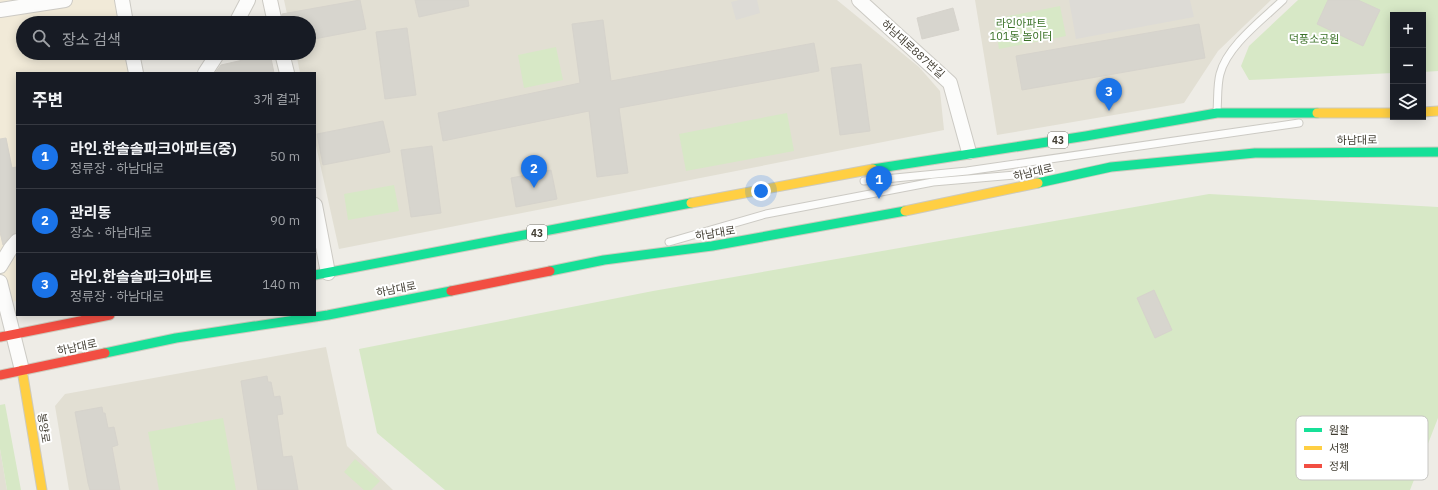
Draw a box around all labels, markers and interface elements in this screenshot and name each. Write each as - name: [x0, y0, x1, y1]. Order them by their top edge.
- map controls: [1390, 12, 1426, 120]
- button: +: [1390, 12, 1426, 48]
- search box: [16, 16, 316, 60]
- park label: 라인아파트 101동 놀이터: [990, 16, 1052, 43]
- street label: 하남대로887번길: [878, 17, 948, 81]
- icon: search: [30, 27, 52, 49]
- text: 장소 검색: [62, 30, 121, 49]
- park label: 덕풍소공원: [1289, 32, 1339, 46]
- button: −: [1390, 48, 1426, 84]
- pin: 3: [1096, 78, 1122, 111]
- button: layers: [1390, 84, 1426, 120]
- text: 주변: [32, 89, 63, 111]
- text: 3개 결과: [253, 91, 300, 108]
- road number: 43: [1048, 132, 1068, 148]
- street label: 하남대로: [1337, 133, 1377, 147]
- text: 라인.한솔솔파크아파트(중): [70, 139, 237, 158]
- text: 1: [41, 148, 49, 165]
- text: 50 m: [270, 148, 300, 165]
- pin: 2: [521, 155, 547, 188]
- text: 정류장 · 하남대로: [70, 160, 164, 177]
- street label: 하남대로: [1012, 161, 1054, 183]
- pin: 1: [866, 166, 892, 199]
- your location: [751, 181, 771, 201]
- text: 관리동: [70, 203, 111, 222]
- text: 2: [41, 212, 49, 229]
- text: 90 m: [270, 212, 300, 229]
- street label: 하남대로: [694, 223, 736, 243]
- text: 장소 · 하남대로: [70, 224, 152, 241]
- road number: 43: [527, 225, 547, 241]
- text: 라인.한솔솔파크아파트: [70, 267, 213, 286]
- text: 3: [41, 276, 49, 293]
- text: 140 m: [262, 276, 300, 293]
- street label: 하남대로: [375, 278, 417, 300]
- text: 정류장 · 하남대로: [70, 288, 164, 305]
- street label: 하남대로: [56, 336, 98, 358]
- street label: 봉양로: [35, 412, 53, 444]
- legend: [1296, 416, 1428, 480]
- text: 원활: [1329, 423, 1349, 437]
- text: 서행: [1329, 441, 1349, 455]
- text: 정체: [1329, 459, 1349, 473]

